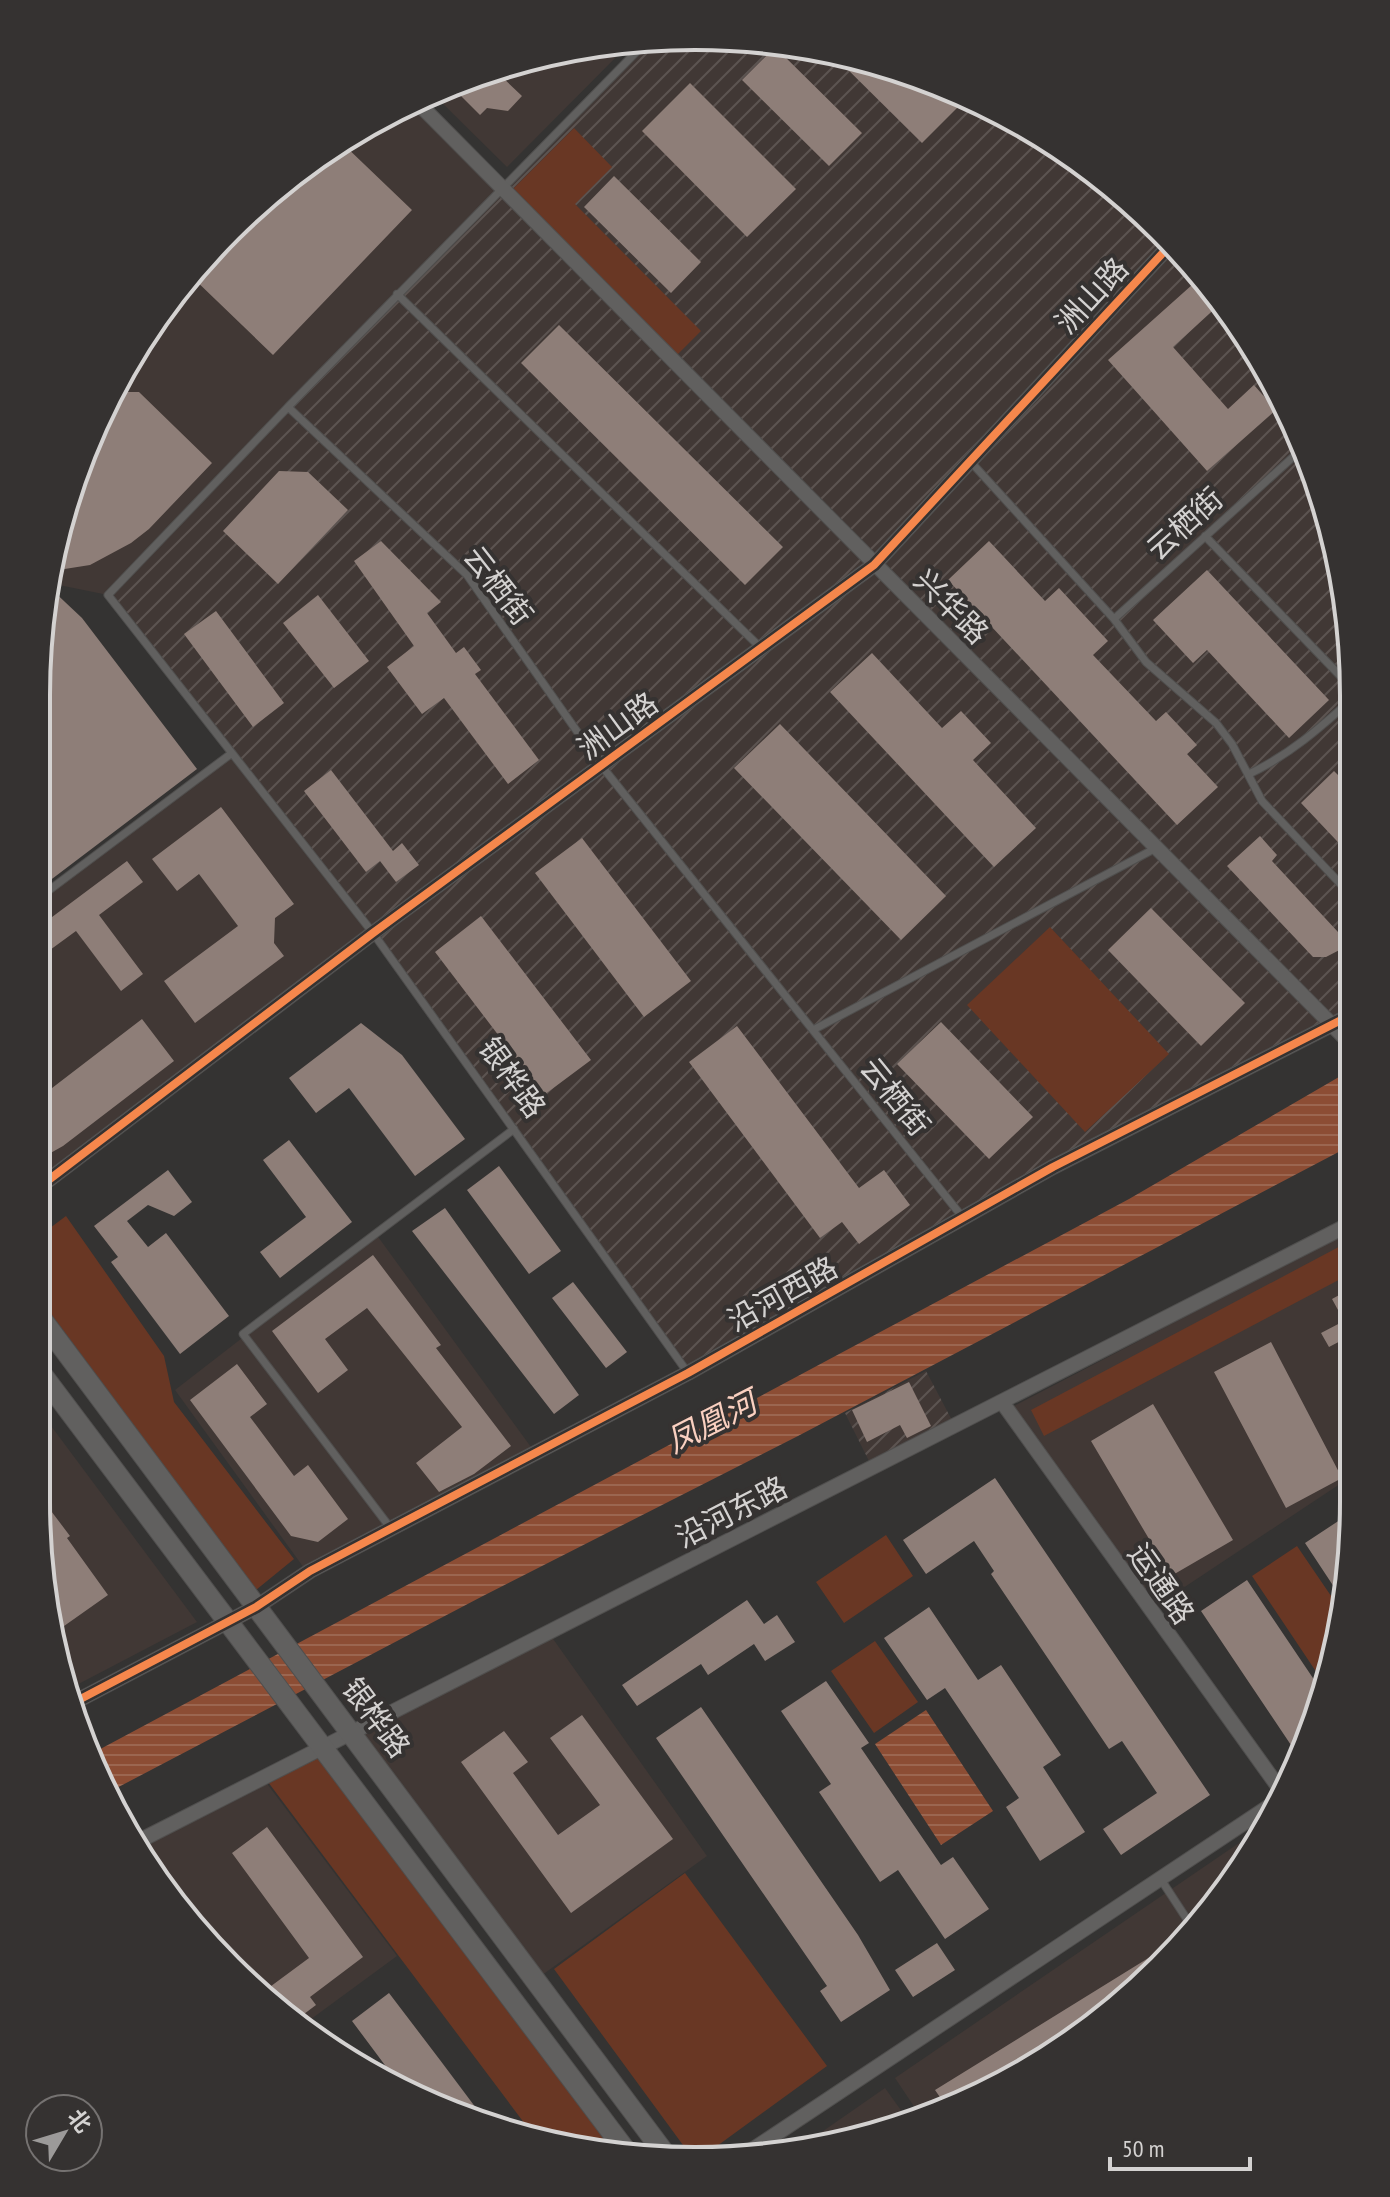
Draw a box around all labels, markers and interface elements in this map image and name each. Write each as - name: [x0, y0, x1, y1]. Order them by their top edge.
- street label: 洲山路: [1046, 249, 1136, 341]
- street label: 云栖街: [1138, 478, 1230, 568]
- street label: 云栖街: [456, 538, 542, 632]
- street label: 兴华路: [906, 560, 998, 652]
- street label: 洲山路: [569, 683, 665, 767]
- street label: 银桦路: [471, 1029, 555, 1125]
- street label: 云栖街: [853, 1049, 939, 1143]
- street label: 沿河西路: [720, 1247, 844, 1339]
- water label: 凤凰河: [659, 1378, 769, 1462]
- street label: 沿河东路: [669, 1466, 793, 1556]
- street label: 运通路: [1120, 1535, 1204, 1631]
- street label: 银桦路: [334, 1669, 420, 1765]
- north arrow: [24, 2093, 104, 2173]
- text: 北: [62, 2103, 98, 2138]
- scale bar: [1110, 2121, 1250, 2171]
- text: 50 m: [1122, 2133, 1164, 2164]

